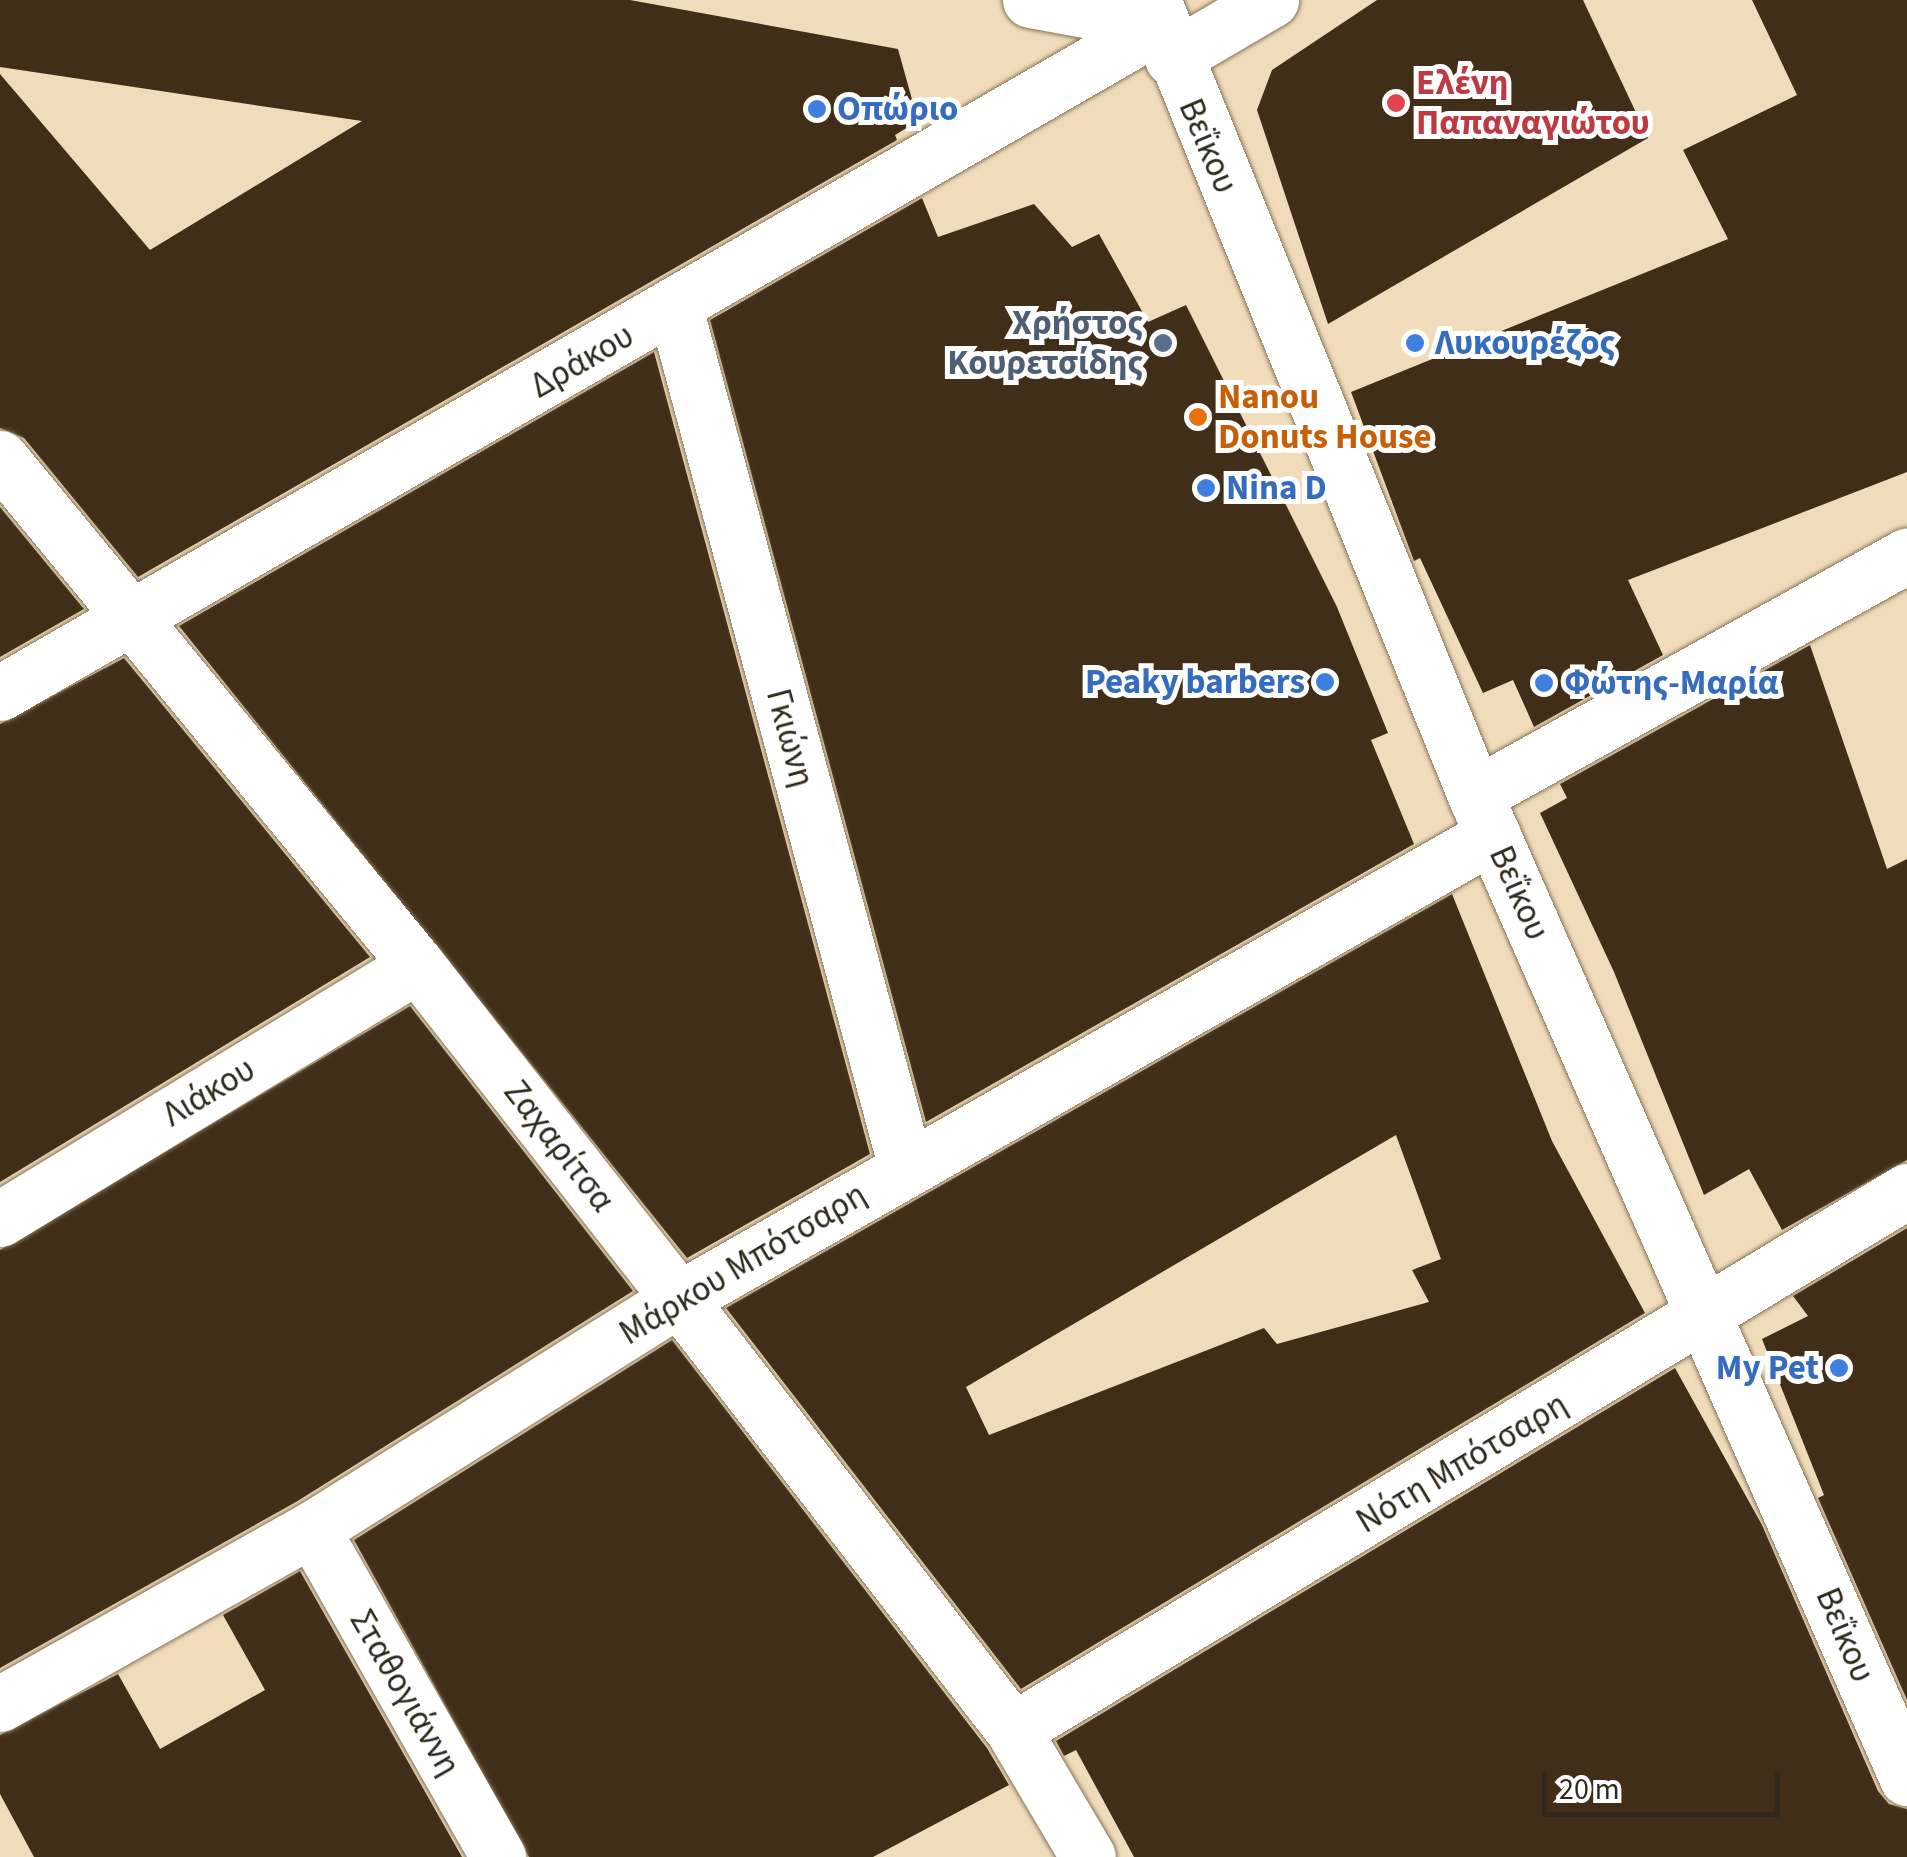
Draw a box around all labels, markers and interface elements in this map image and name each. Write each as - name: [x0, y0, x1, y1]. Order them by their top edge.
- place label: Ελένη Παπαναγιώτου: [1416, 62, 1650, 144]
- place label: Οπώριο: [837, 88, 958, 130]
- street label: Βεΐκου: [1169, 92, 1247, 200]
- marker: Ελένη Παπαναγιώτου: [1385, 92, 1407, 114]
- marker: Οπώριο: [806, 98, 828, 120]
- place label: Χρήστος Κουρετσίδης: [947, 302, 1143, 384]
- street label: Δράκου: [523, 315, 641, 407]
- place label: Λυκουρέζος: [1435, 322, 1615, 364]
- marker: Χρήστος Κουρετσίδης: [1152, 332, 1174, 354]
- marker: Λυκουρέζος: [1404, 332, 1426, 354]
- place label: Nanou Donuts House: [1218, 376, 1432, 458]
- marker: Nanou Donuts House: [1187, 406, 1209, 428]
- place label: Nina D: [1226, 467, 1327, 509]
- marker: Nina D: [1195, 477, 1217, 499]
- place label: Peaky barbers: [1085, 661, 1305, 703]
- place label: Φώτης-Μαρία: [1564, 662, 1778, 704]
- marker: Peaky barbers: [1314, 671, 1336, 693]
- marker: Φώτης-Μαρία: [1533, 672, 1555, 694]
- street label: Γκιώνη: [757, 684, 823, 792]
- street label: Βεΐκου: [1480, 839, 1558, 947]
- street label: Λιάκου: [155, 1048, 263, 1136]
- street label: Ζαχαρίτσα: [495, 1072, 623, 1220]
- street label: Μάρκου Μπότσαρη: [612, 1174, 874, 1354]
- place label: My Pet: [1716, 1347, 1819, 1389]
- marker: My Pet: [1828, 1357, 1850, 1379]
- street label: Νότη Μπότσαρη: [1349, 1383, 1575, 1543]
- street label: Βεΐκου: [1806, 1581, 1884, 1689]
- street label: Σταθογιάννη: [341, 1602, 469, 1784]
- scale bar: [1547, 1752, 1784, 1814]
- text: 20 m: [1559, 1768, 1620, 1811]

